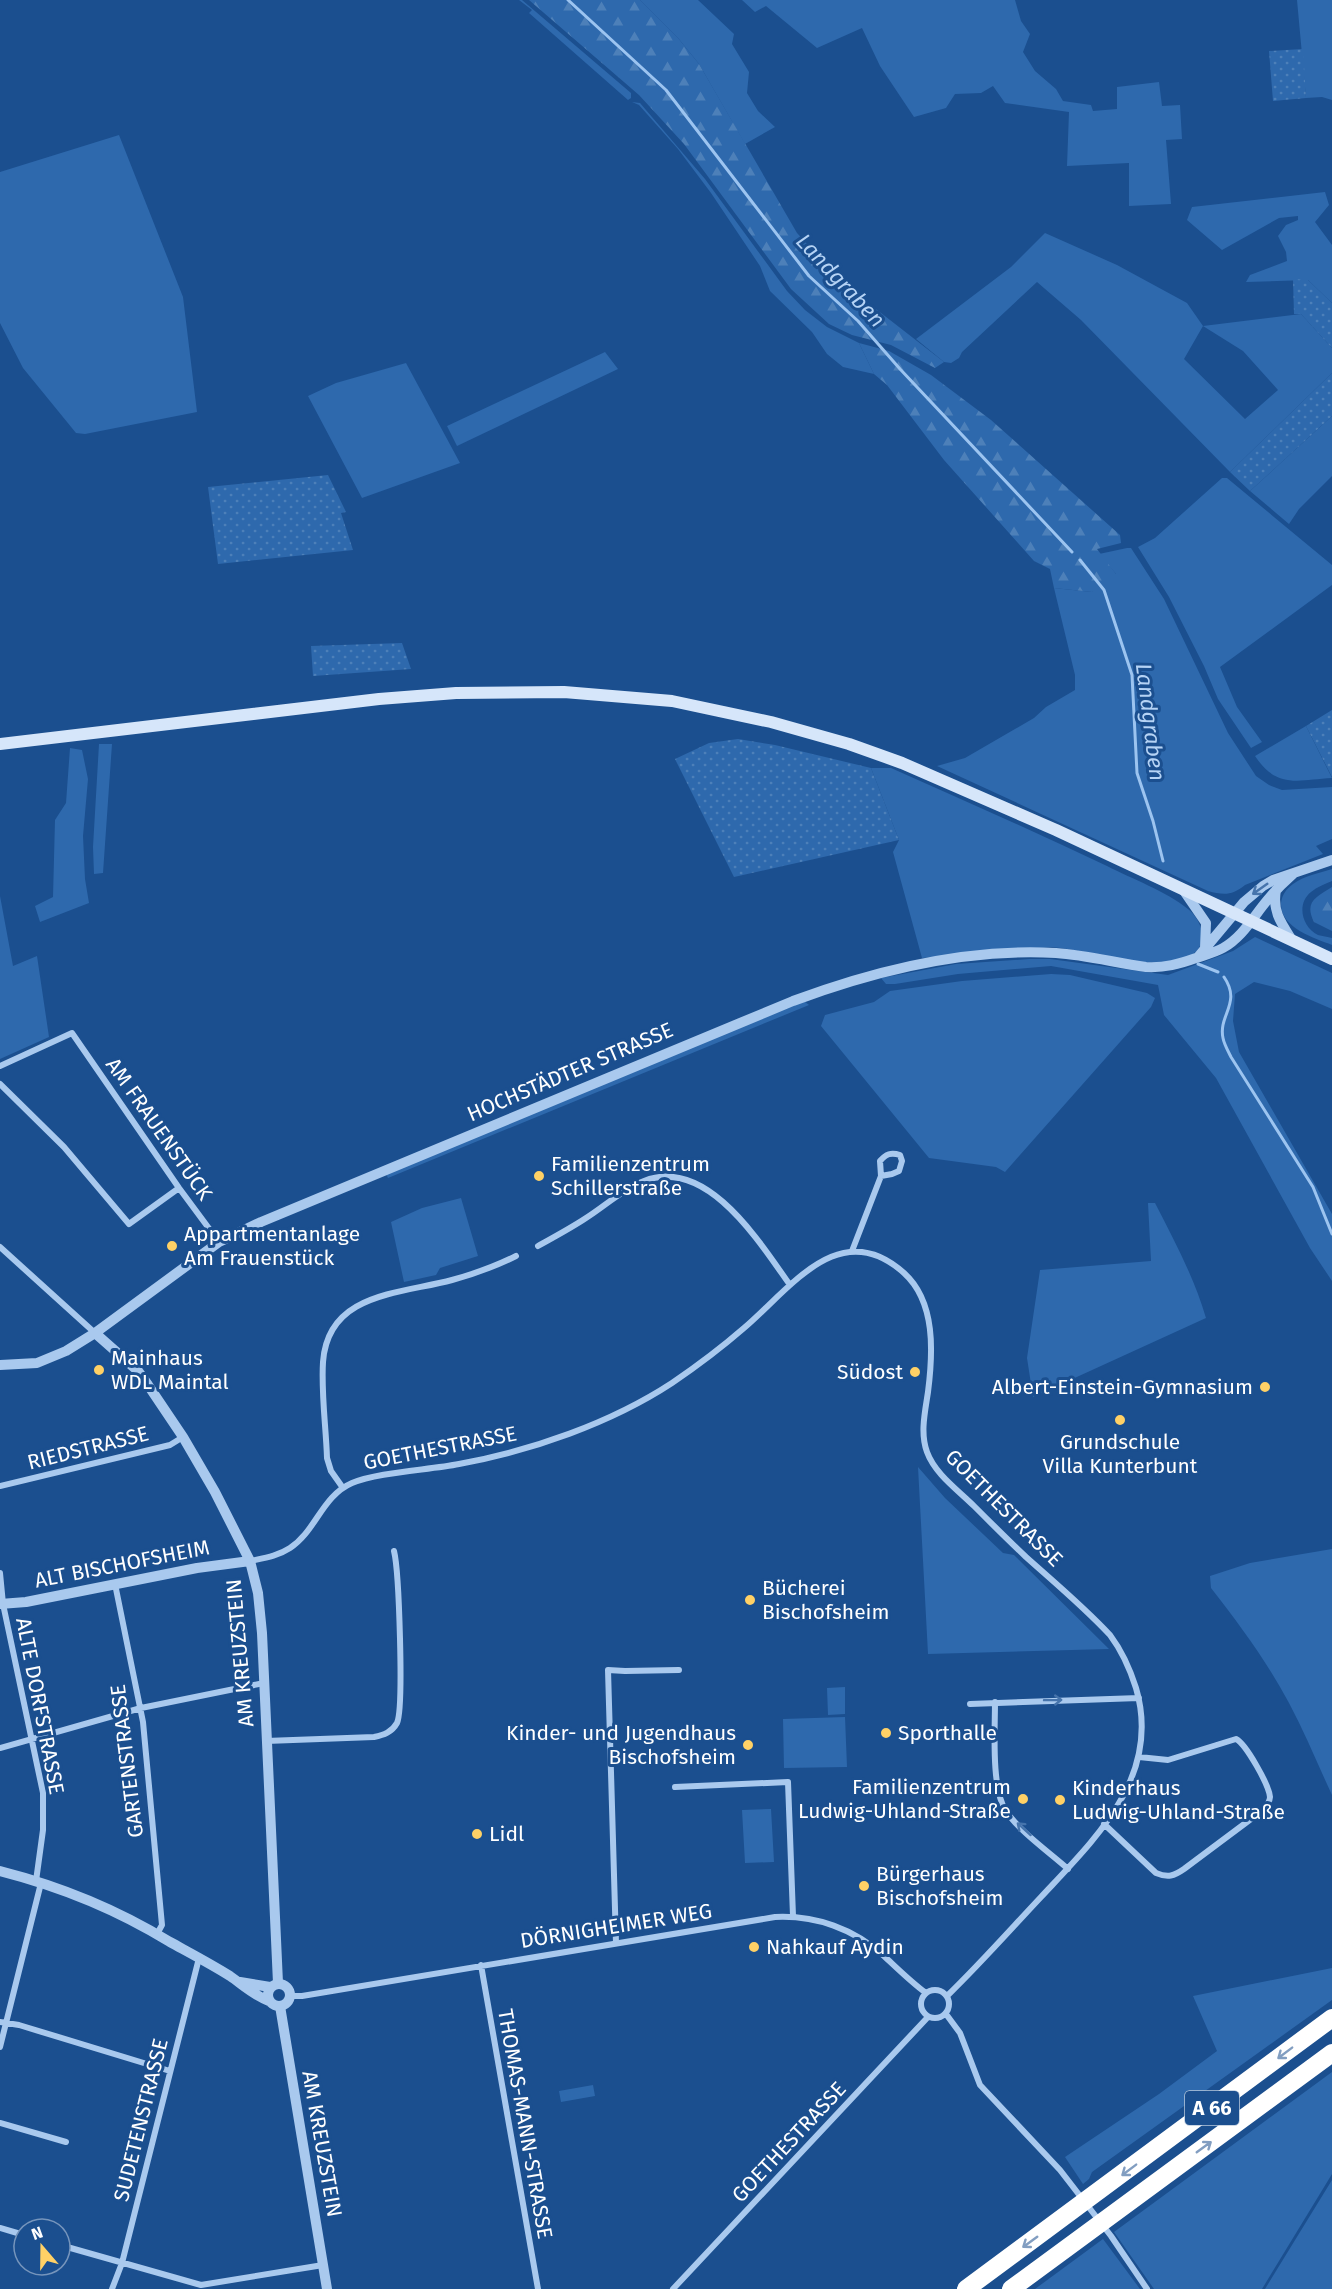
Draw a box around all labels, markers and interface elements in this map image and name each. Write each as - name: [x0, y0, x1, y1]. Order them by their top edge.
- water label: Landgraben: [790, 228, 891, 333]
- water label: Landgraben: [1130, 662, 1171, 782]
- one-way arrow: [1253, 883, 1269, 895]
- street label: HOCHSTÄDTER STRASSE: [463, 1017, 677, 1127]
- street label: AM FRAUENSTÜCK: [100, 1053, 218, 1206]
- place label: Familienzentrum Schillerstraße: [551, 1151, 710, 1201]
- marker: Familienzentrum Schillerstraße: [532, 1169, 546, 1183]
- place label: Appartmentanlage Am Frauenstück: [184, 1221, 360, 1271]
- marker: Appartmentanlage Am Frauenstück: [165, 1239, 179, 1253]
- place label: Mainhaus WDL Maintal: [111, 1345, 229, 1395]
- place label: Südost: [837, 1359, 903, 1385]
- marker: Mainhaus WDL Maintal: [92, 1363, 106, 1377]
- marker: Südost: [908, 1365, 922, 1379]
- place label: Albert-Einstein-Gymnasium: [992, 1374, 1253, 1400]
- marker: Albert-Einstein-Gymnasium: [1258, 1380, 1272, 1394]
- marker: Grundschule Villa Kunterbunt: [1113, 1413, 1127, 1427]
- street label: RIEDSTRASSE: [25, 1420, 151, 1476]
- street label: GOETHESTRASSE: [361, 1420, 519, 1476]
- place label: Grundschule Villa Kunterbunt: [1043, 1429, 1198, 1479]
- street label: GOETHESTRASSE: [940, 1444, 1068, 1572]
- street label: ALT BISCHOFSHEIM: [32, 1534, 212, 1594]
- place label: Bücherei Bischofsheim: [762, 1575, 890, 1625]
- street label: AM KREUZSTEIN: [221, 1578, 259, 1728]
- marker: Bücherei Bischofsheim: [743, 1593, 757, 1607]
- street label: ALTE DORFSTRASSE: [10, 1615, 70, 1797]
- street label: GARTENSTRASSE: [105, 1683, 149, 1839]
- one-way arrow: [1043, 1694, 1063, 1706]
- place label: Kinder- und Jugendhaus Bischofsheim: [506, 1720, 736, 1770]
- place label: Sporthalle: [898, 1720, 997, 1746]
- marker: Sporthalle: [879, 1726, 893, 1740]
- marker: Kinder- und Jugendhaus Bischofsheim: [741, 1738, 755, 1752]
- place label: Familienzentrum Ludwig-Uhland-Straße: [798, 1774, 1011, 1824]
- place label: Kinderhaus Ludwig-Uhland-Straße: [1072, 1775, 1285, 1825]
- marker: Familienzentrum Ludwig-Uhland-Straße: [1016, 1792, 1030, 1806]
- marker: Kinderhaus Ludwig-Uhland-Straße: [1053, 1793, 1067, 1807]
- place label: Lidl: [489, 1821, 524, 1847]
- one-way arrow: [1017, 1822, 1032, 1836]
- marker: Lidl: [470, 1827, 484, 1841]
- place label: Bürgerhaus Bischofsheim: [876, 1861, 1004, 1911]
- marker: Bürgerhaus Bischofsheim: [857, 1879, 871, 1893]
- street label: DÖRNIGHEIMER WEG: [518, 1898, 714, 1954]
- place label: Nahkauf Aydin: [766, 1934, 904, 1960]
- marker: Nahkauf Aydin: [747, 1940, 761, 1954]
- street label: THOMAS-MANN-STRASSE: [492, 2007, 558, 2241]
- street label: SUDETENSTRASSE: [108, 2036, 174, 2204]
- one-way arrow: [1278, 2047, 1294, 2060]
- street label: AM KREUZSTEIN: [296, 2069, 348, 2219]
- street label: GOETHESTRASSE: [726, 2076, 852, 2208]
- road number: A 66: [1185, 2091, 1239, 2125]
- one-way arrow: [1196, 2141, 1212, 2153]
- one-way arrow: [1121, 2164, 1137, 2176]
- north arrow: [12, 2217, 72, 2277]
- text: N: [29, 2223, 45, 2244]
- one-way arrow: [1023, 2236, 1039, 2248]

